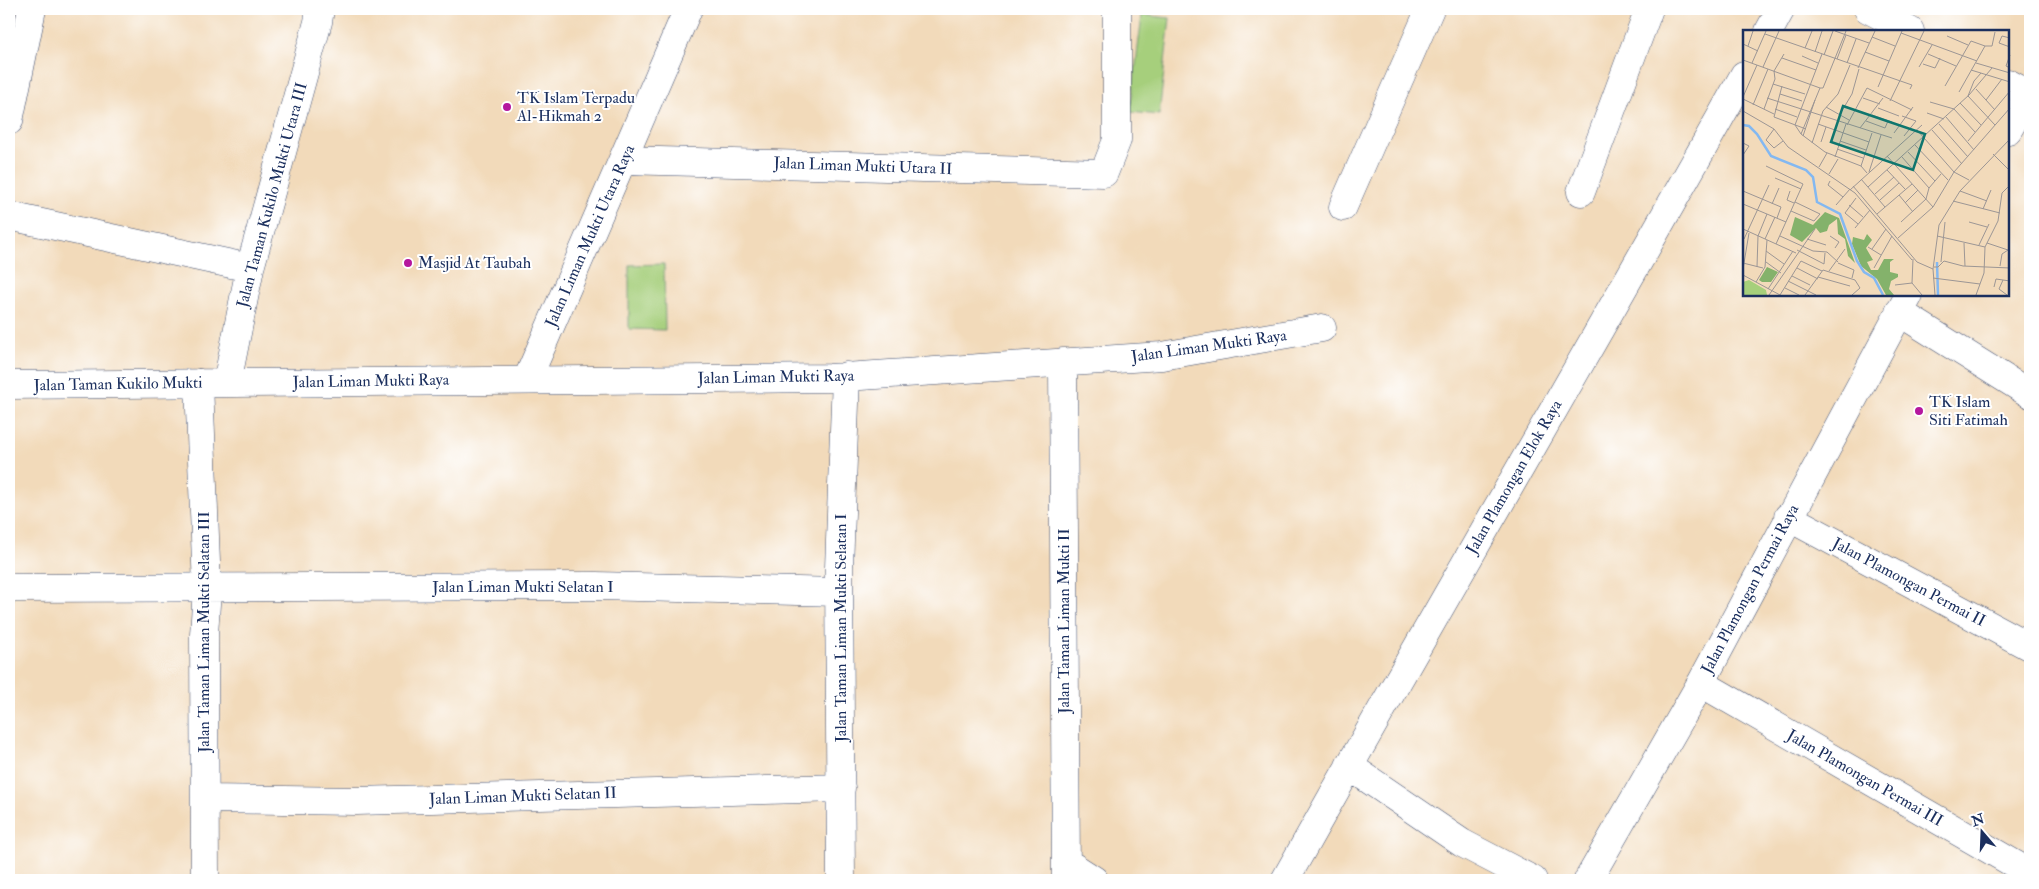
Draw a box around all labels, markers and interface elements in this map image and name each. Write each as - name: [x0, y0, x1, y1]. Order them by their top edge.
- inset map: [1743, 30, 2009, 296]
- street label: Jalan Taman Kukilo Mukti Utara III: [232, 80, 313, 311]
- place label: TK Islam Terpadu Al-Hikmah 2: [516, 88, 635, 126]
- marker: TK Islam Terpadu Al-Hikmah 2: [501, 101, 513, 113]
- street label: Jalan Liman Mukti Utara Raya: [540, 141, 640, 332]
- street label: Jalan Liman Mukti Utara II: [772, 153, 953, 180]
- place label: Masjid At Taubah: [418, 253, 532, 273]
- marker: Masjid At Taubah: [402, 257, 414, 269]
- street label: Jalan Liman Mukti Raya: [1129, 325, 1289, 368]
- street label: Jalan Liman Mukti Raya: [696, 366, 855, 389]
- street label: Jalan Liman Mukti Raya: [291, 370, 450, 393]
- street label: Jalan Taman Kukilo Mukti: [32, 373, 203, 396]
- place label: TK Islam Siti Fatimah: [1929, 392, 2008, 430]
- street label: Jalan Plamongan Elok Raya: [1461, 396, 1568, 559]
- marker: TK Islam Siti Fatimah: [1913, 405, 1925, 417]
- street label: Jalan Plamongan Permai Raya: [1696, 500, 1804, 679]
- street label: Jalan Taman Liman Mukti Selatan III: [194, 511, 215, 754]
- street label: Jalan Taman Liman Mukti Selatan I: [831, 514, 852, 743]
- street label: Jalan Taman Liman Mukti II: [1054, 528, 1075, 715]
- street label: Jalan Plamongan Permai II: [1828, 533, 1989, 632]
- street label: Jalan Liman Mukti Selatan I: [431, 577, 614, 598]
- street label: Jalan Plamongan Permai III: [1782, 725, 1947, 832]
- street label: Jalan Liman Mukti Selatan II: [428, 783, 617, 810]
- north arrow: [1956, 806, 2006, 856]
- text: N: [1968, 810, 1987, 831]

